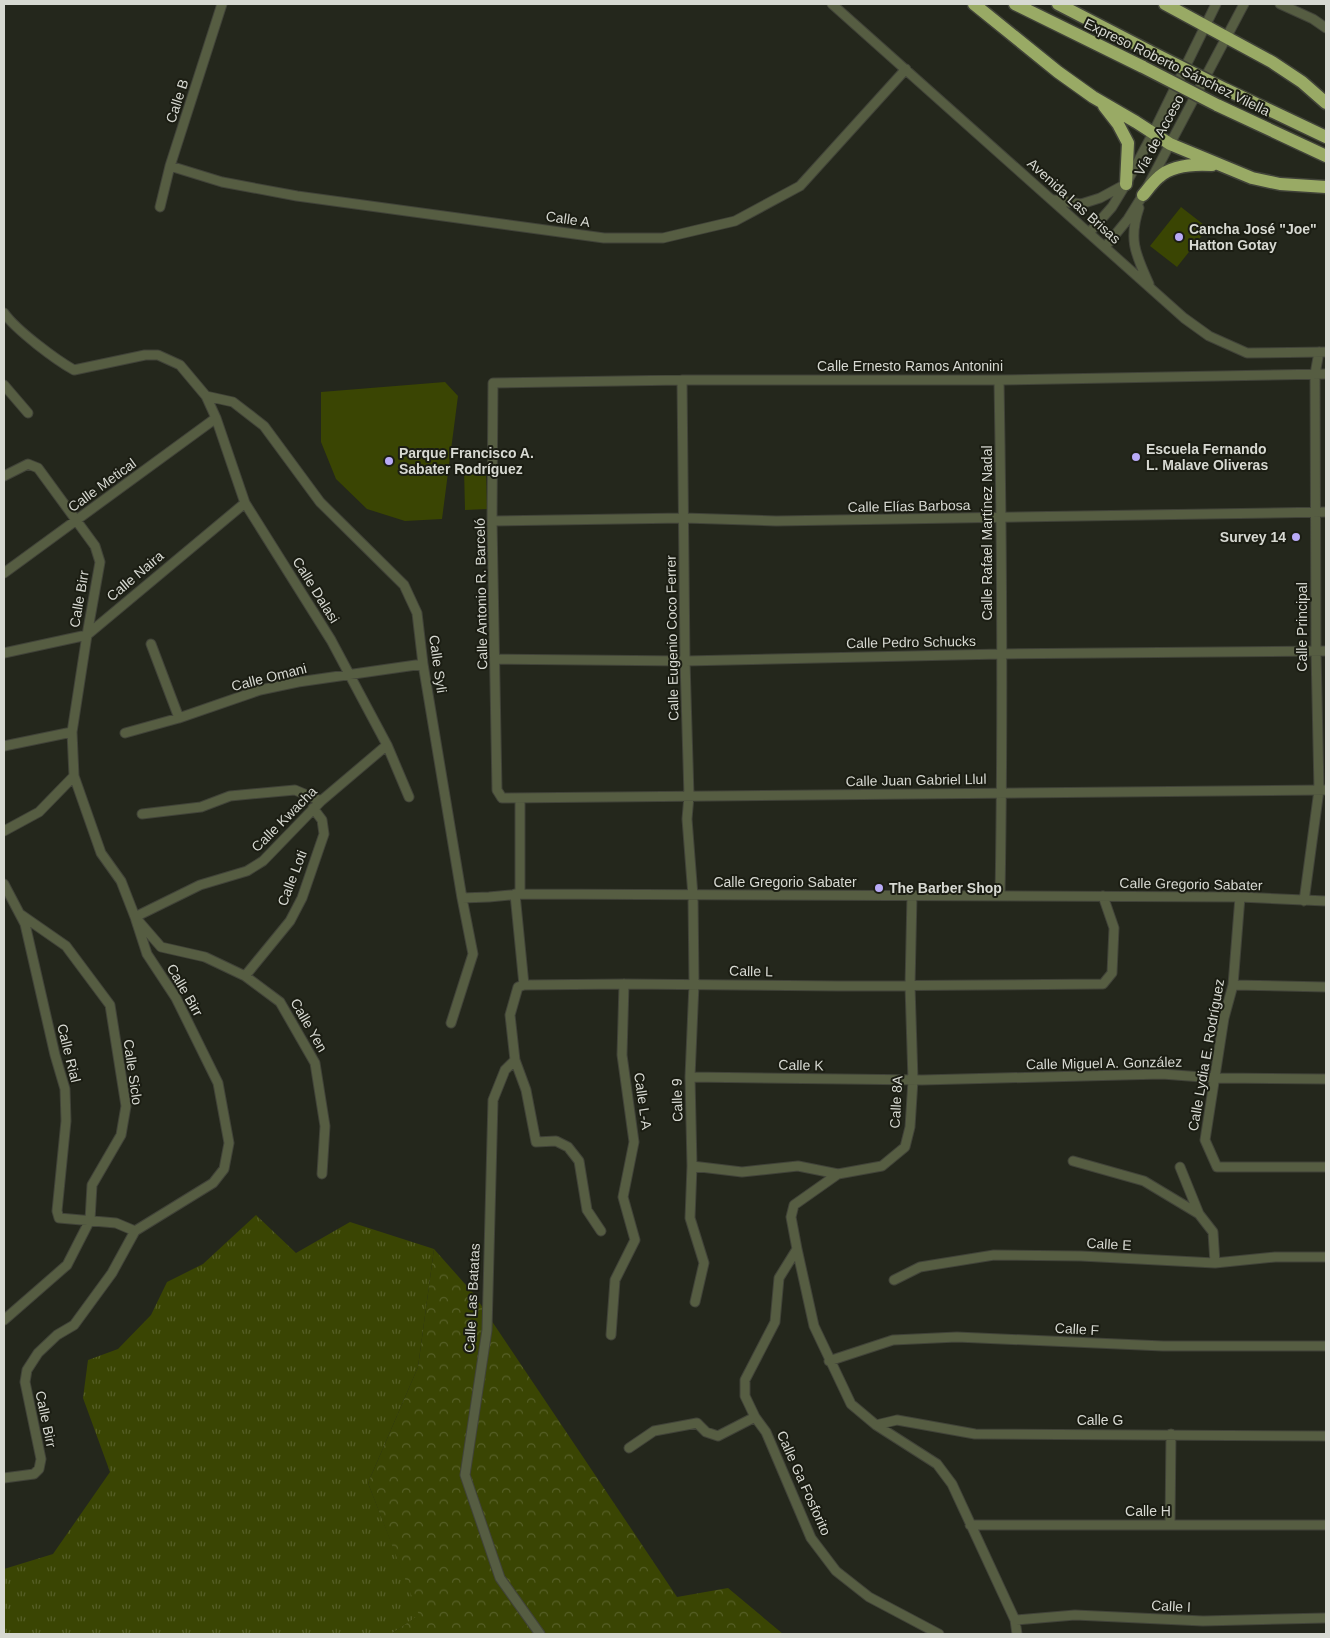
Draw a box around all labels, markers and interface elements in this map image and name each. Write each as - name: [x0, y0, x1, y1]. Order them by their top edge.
- street label: Expreso Roberto Sánchez Vilella: [1082, 15, 1273, 119]
- street label: Calle B: [162, 77, 192, 125]
- street label: Vía de Acceso: [1131, 92, 1187, 178]
- street label: Avenida Las Brisas: [1024, 155, 1124, 247]
- street label: Calle A: [545, 208, 592, 230]
- place label: Cancha José "Joe" Hatton Gotay: [1189, 221, 1317, 253]
- marker: Cancha José "Joe" Hatton Gotay: [1173, 231, 1185, 243]
- street label: Calle Ernesto Ramos Antonini: [817, 358, 1003, 374]
- place label: Escuela Fernando L. Malave Oliveras: [1146, 441, 1268, 473]
- place label: Parque Francisco A. Sabater Rodríguez: [399, 445, 534, 477]
- street label: Calle Rafael Martínez Nadal: [979, 445, 995, 621]
- marker: Escuela Fernando L. Malave Oliveras: [1130, 451, 1142, 463]
- street label: Calle Metical: [65, 455, 139, 515]
- marker: Parque Francisco A. Sabater Rodríguez: [383, 455, 395, 467]
- street label: Calle Elías Barbosa: [847, 497, 971, 515]
- street label: Calle Antonio R. Barceló: [472, 518, 490, 670]
- place label: Survey 14: [1220, 529, 1286, 545]
- marker: Survey 14: [1290, 531, 1302, 543]
- street label: Calle Naira: [103, 547, 167, 604]
- street label: Calle Dalasi: [289, 554, 343, 626]
- street label: Calle Eugenio Coco Ferrer: [663, 555, 681, 721]
- street label: Calle Birr: [66, 569, 92, 629]
- street label: Calle Principal: [1294, 582, 1310, 672]
- street label: Calle Pedro Schucks: [846, 633, 976, 651]
- street label: Calle Syli: [426, 634, 450, 694]
- street label: Calle Omani: [230, 660, 308, 694]
- street label: Calle Juan Gabriel Llul: [845, 771, 987, 789]
- street label: Calle Kwacha: [248, 783, 320, 855]
- street label: Calle Loti: [274, 848, 310, 908]
- street label: Calle Gregorio Sabater: [713, 874, 857, 890]
- street label: Calle Gregorio Sabater: [1119, 875, 1263, 893]
- place label: The Barber Shop: [889, 880, 1002, 896]
- marker: The Barber Shop: [873, 882, 885, 894]
- street label: Calle Birr: [164, 961, 206, 1019]
- street label: Calle L: [729, 963, 773, 979]
- street label: Calle Lydia E. Rodríguez: [1185, 978, 1227, 1132]
- street label: Calle Yen: [287, 995, 331, 1055]
- street label: Calle Rial: [54, 1022, 84, 1084]
- street label: Calle Siclo: [120, 1038, 146, 1106]
- street label: Calle Miguel A. González: [1026, 1054, 1182, 1072]
- street label: Calle K: [778, 1057, 824, 1073]
- street label: Calle L-A: [631, 1071, 655, 1131]
- street label: Calle 8A: [887, 1075, 905, 1129]
- street label: Calle 9: [669, 1078, 685, 1122]
- street label: Calle E: [1086, 1235, 1132, 1253]
- street label: Calle Las Batatas: [461, 1243, 483, 1353]
- street label: Calle F: [1054, 1320, 1100, 1338]
- street label: Calle Birr: [32, 1389, 60, 1449]
- street label: Calle G: [1077, 1412, 1123, 1428]
- street label: Calle Ga Fosforito: [774, 1428, 834, 1538]
- street label: Calle H: [1125, 1503, 1171, 1519]
- street label: Calle I: [1151, 1597, 1191, 1615]

